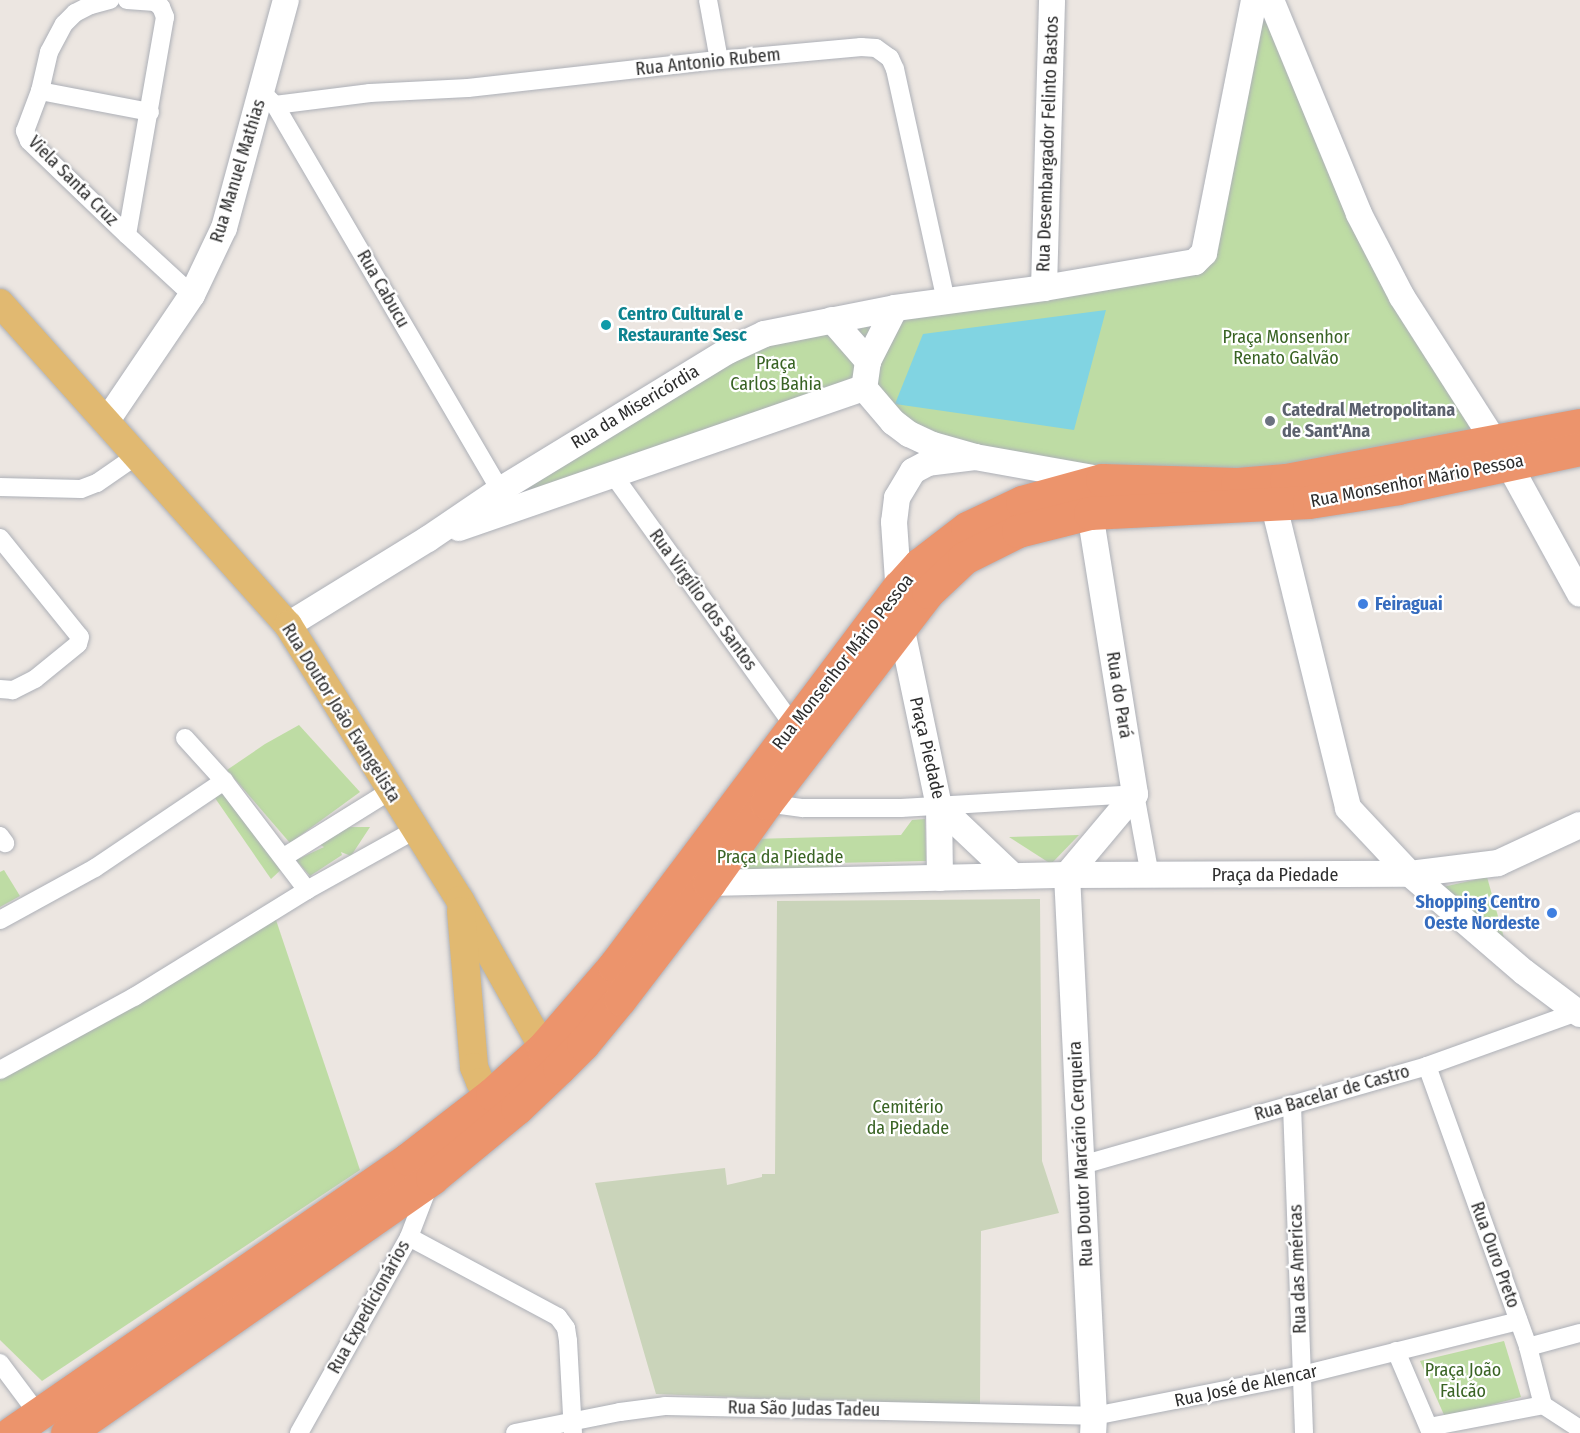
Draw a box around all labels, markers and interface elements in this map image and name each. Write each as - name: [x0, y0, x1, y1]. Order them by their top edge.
- street label: Rua Desembargador Felinto Bastos: [1033, 16, 1063, 272]
- street label: Rua Antonio Rubem: [634, 44, 782, 80]
- street label: Rua Manuel Mathias: [206, 97, 270, 245]
- street label: Viela Santa Cruz: [24, 132, 122, 230]
- street label: Rua Cabucu: [352, 246, 414, 332]
- place label: Centro Cultural e Restaurante Sesc: [618, 304, 747, 346]
- marker: Centro Cultural e Restaurante Sesc: [599, 318, 613, 332]
- park label: Praça Monsenhor Renato Galvão: [1222, 327, 1350, 370]
- park label: Praça Carlos Bahia: [730, 353, 822, 395]
- street label: Rua da Misericórdia: [567, 360, 703, 454]
- place label: Catedral Metropolitana de Sant'Ana: [1282, 400, 1455, 442]
- marker: Catedral Metropolitana de Sant'Ana: [1263, 414, 1277, 428]
- street label: Rua Monsenhor Mário Pessoa: [1309, 450, 1525, 512]
- street label: Rua Virgílio dos Santos: [645, 525, 761, 675]
- street label: Rua Monsenhor Mário Pessoa: [768, 570, 918, 754]
- place label: Feiraguai: [1375, 593, 1443, 615]
- marker: Feiraguai: [1356, 597, 1370, 611]
- street label: Rua Doutor João Evangelista: [277, 620, 405, 806]
- street label: Rua do Pará: [1101, 650, 1137, 740]
- street label: Praça Piedade: [905, 695, 949, 801]
- park label: Praça da Piedade: [717, 846, 843, 868]
- street label: Praça da Piedade: [1212, 864, 1338, 886]
- place label: Shopping Centro Oeste Nordeste: [1416, 892, 1540, 934]
- marker: Shopping Centro Oeste Nordeste: [1545, 906, 1559, 920]
- street label: Rua Doutor Marcário Cerqueira: [1064, 1041, 1098, 1267]
- street label: Rua Bacelar de Castro: [1252, 1061, 1412, 1125]
- park label: Cemitério da Piedade: [867, 1097, 949, 1140]
- street label: Rua Ouro Preto: [1466, 1199, 1524, 1311]
- street label: Rua das Américas: [1285, 1204, 1311, 1334]
- street label: Rua Expedicionários: [323, 1237, 415, 1377]
- street label: Rua José de Alencar: [1173, 1360, 1319, 1412]
- park label: Praça João Falcão: [1425, 1360, 1501, 1402]
- street label: Rua São Judas Tadeu: [728, 1397, 880, 1421]

